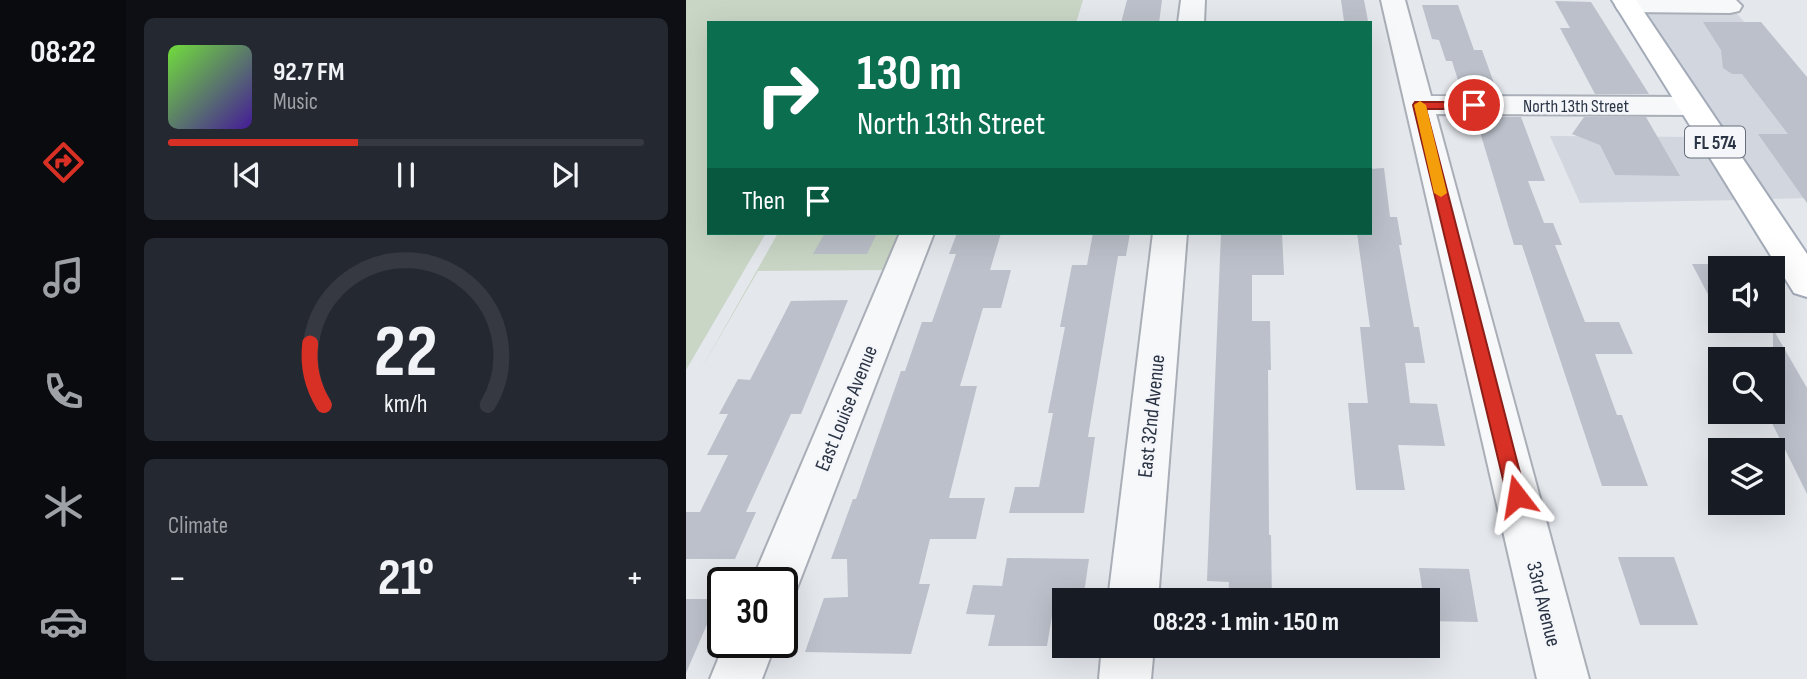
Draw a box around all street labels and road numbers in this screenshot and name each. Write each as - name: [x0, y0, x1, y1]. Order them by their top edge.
- street label: North 13th Street: [1523, 96, 1629, 117]
- road number: FL 574: [1685, 126, 1745, 158]
- street label: East Louise Avenue: [810, 342, 883, 475]
- street label: East 32nd Avenue: [1133, 353, 1170, 479]
- street label: 33rd Avenue: [1521, 559, 1566, 649]

